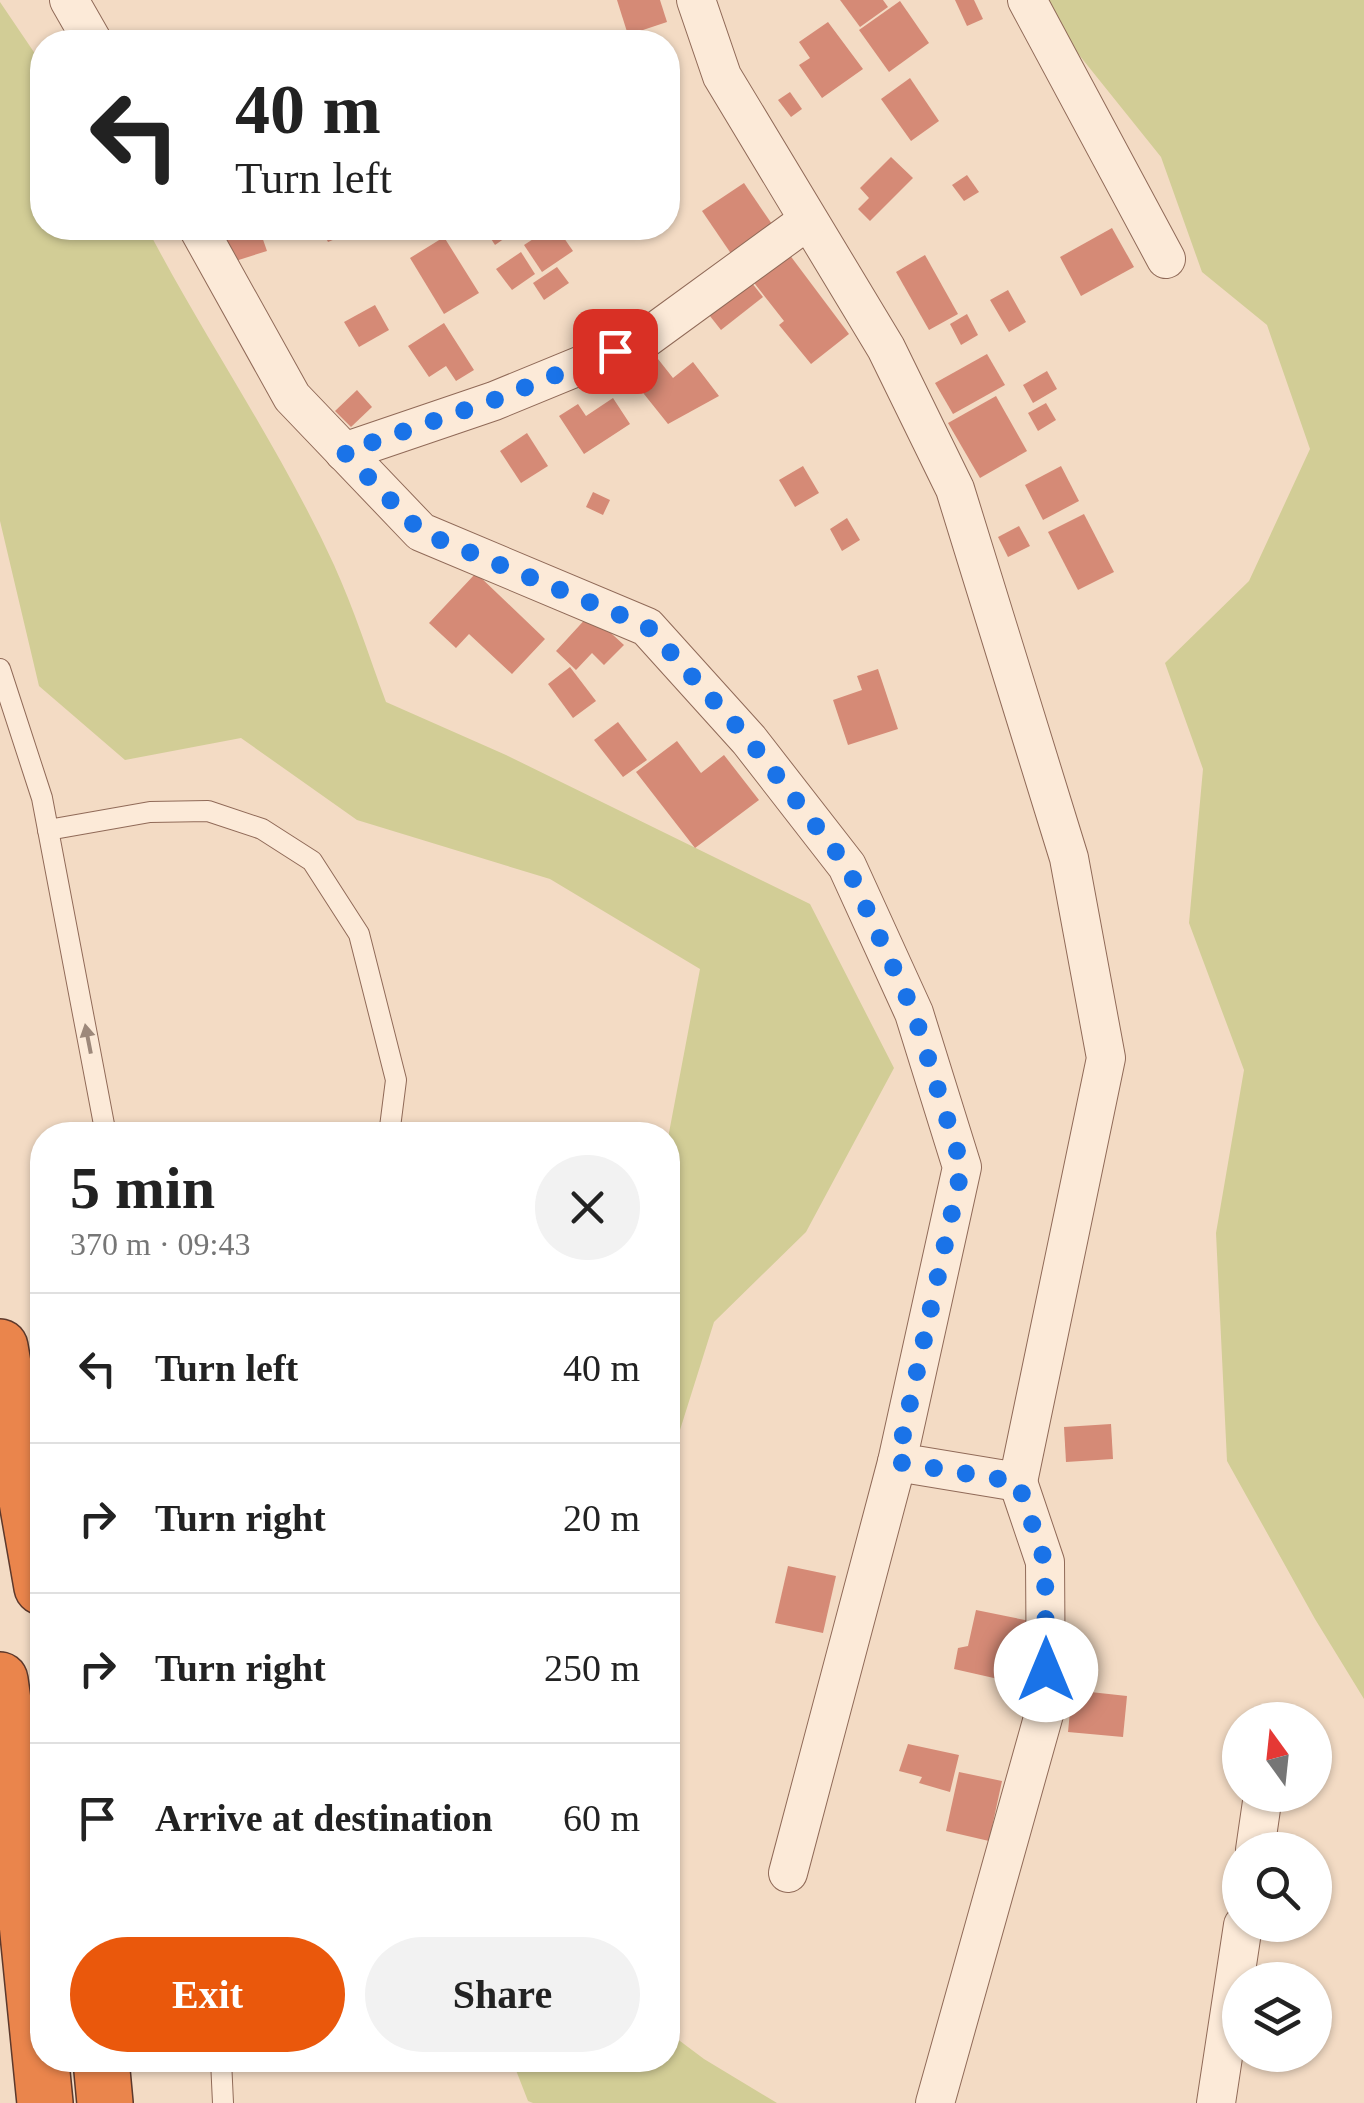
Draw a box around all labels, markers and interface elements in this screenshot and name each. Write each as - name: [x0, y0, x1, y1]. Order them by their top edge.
- icon: left: [70, 70, 200, 200]
- text: 40 m: [235, 71, 381, 148]
- text: Turn left: [235, 153, 392, 203]
- pin: [573, 309, 658, 394]
- icon: arrive: [588, 324, 643, 379]
- one-way arrow: [79, 1023, 95, 1054]
- text: 5 min: [70, 1155, 215, 1221]
- button: close: [535, 1155, 640, 1260]
- text: 370 m · 09:43: [70, 1226, 250, 1262]
- icon: left: [70, 1341, 125, 1396]
- text: Turn left: [155, 1347, 298, 1389]
- text: 40 m: [563, 1347, 640, 1389]
- icon: right: [70, 1491, 125, 1546]
- text: Turn right: [155, 1497, 326, 1539]
- text: 20 m: [563, 1497, 640, 1539]
- position arrow: [994, 1618, 1098, 1722]
- icon: right: [70, 1641, 125, 1696]
- text: Turn right: [155, 1647, 326, 1689]
- text: 250 m: [544, 1647, 640, 1689]
- north arrow: [1222, 1702, 1332, 1812]
- map controls: [1222, 1702, 1332, 2072]
- icon: arrive: [70, 1791, 125, 1846]
- text: Arrive at destination: [155, 1797, 493, 1839]
- text: 60 m: [563, 1797, 640, 1839]
- button: search: [1222, 1832, 1332, 1942]
- button: Exit: [70, 1937, 345, 2052]
- button: Share: [365, 1937, 640, 2052]
- button: layers: [1222, 1962, 1332, 2072]

